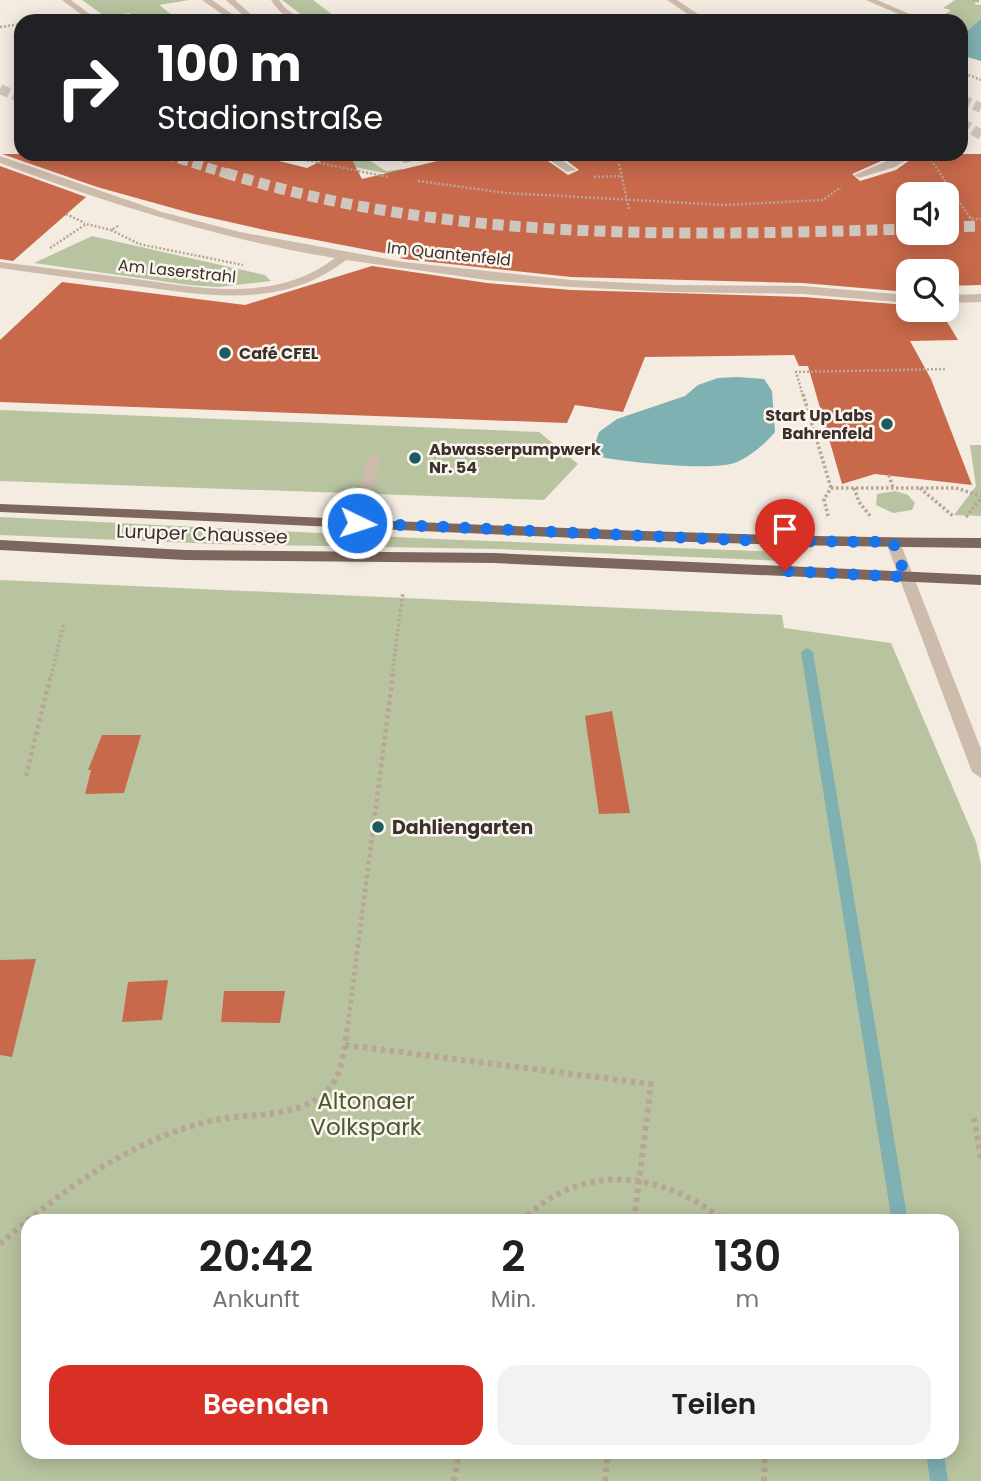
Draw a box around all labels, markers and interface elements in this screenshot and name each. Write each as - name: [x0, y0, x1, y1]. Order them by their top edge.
- text: 100 m: [157, 30, 302, 98]
- icon: right: [42, 42, 133, 133]
- text: Stadionstraße: [157, 95, 383, 140]
- map controls: [896, 182, 959, 322]
- button: sound: [896, 182, 959, 245]
- street label: Im Quantenfeld: [386, 236, 512, 272]
- street label: Am Laserstrahl: [117, 253, 237, 289]
- button: search: [896, 259, 959, 322]
- place label: Café CFEL: [239, 342, 319, 365]
- marker: Café CFEL: [217, 345, 233, 361]
- place label: Start Up Labs Bahrenfeld: [765, 404, 873, 445]
- marker: Start Up Labs Bahrenfeld: [879, 416, 895, 432]
- place label: Abwasserpumpwerk Nr. 54: [429, 438, 601, 479]
- marker: Abwasserpumpwerk Nr. 54: [407, 450, 423, 466]
- position arrow: [320, 486, 394, 560]
- pin: [755, 499, 815, 571]
- icon: arrive: [766, 510, 804, 548]
- street label: Luruper Chaussee: [116, 518, 288, 550]
- place label: Dahliengarten: [392, 814, 533, 841]
- marker: Dahliengarten: [370, 819, 386, 835]
- park label: Altonaer Volkspark: [310, 1085, 422, 1143]
- text: 20:42: [199, 1227, 313, 1286]
- text: 2: [501, 1227, 525, 1286]
- text: 130: [714, 1227, 781, 1286]
- text: Ankunft: [212, 1283, 300, 1315]
- text: Min.: [491, 1283, 536, 1315]
- text: m: [736, 1283, 759, 1315]
- button: Beenden: [49, 1365, 483, 1445]
- button: Teilen: [497, 1365, 931, 1445]

